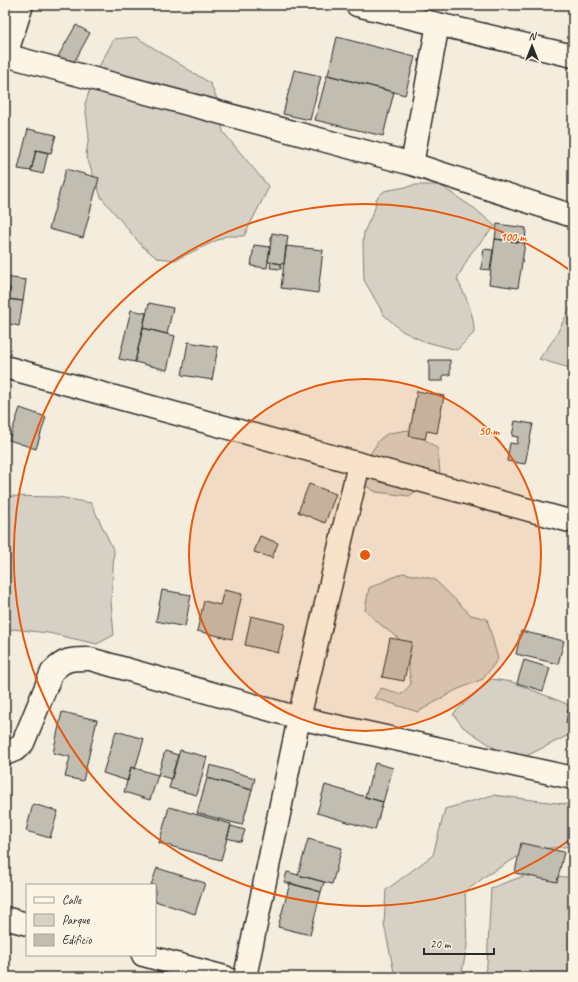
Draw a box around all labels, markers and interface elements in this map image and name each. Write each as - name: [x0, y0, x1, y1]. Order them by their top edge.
- north arrow: [512, 26, 552, 66]
- text: N: [529, 29, 538, 43]
- text: 100 m: [500, 229, 527, 245]
- text: 50 m: [479, 423, 500, 439]
- centre of rings: [358, 548, 372, 562]
- legend: [26, 884, 156, 956]
- text: Calle: [62, 892, 82, 908]
- text: Parque: [62, 912, 91, 928]
- scale bar: [424, 930, 494, 956]
- text: Edificio: [62, 932, 92, 948]
- text: 20 m: [430, 936, 452, 952]

